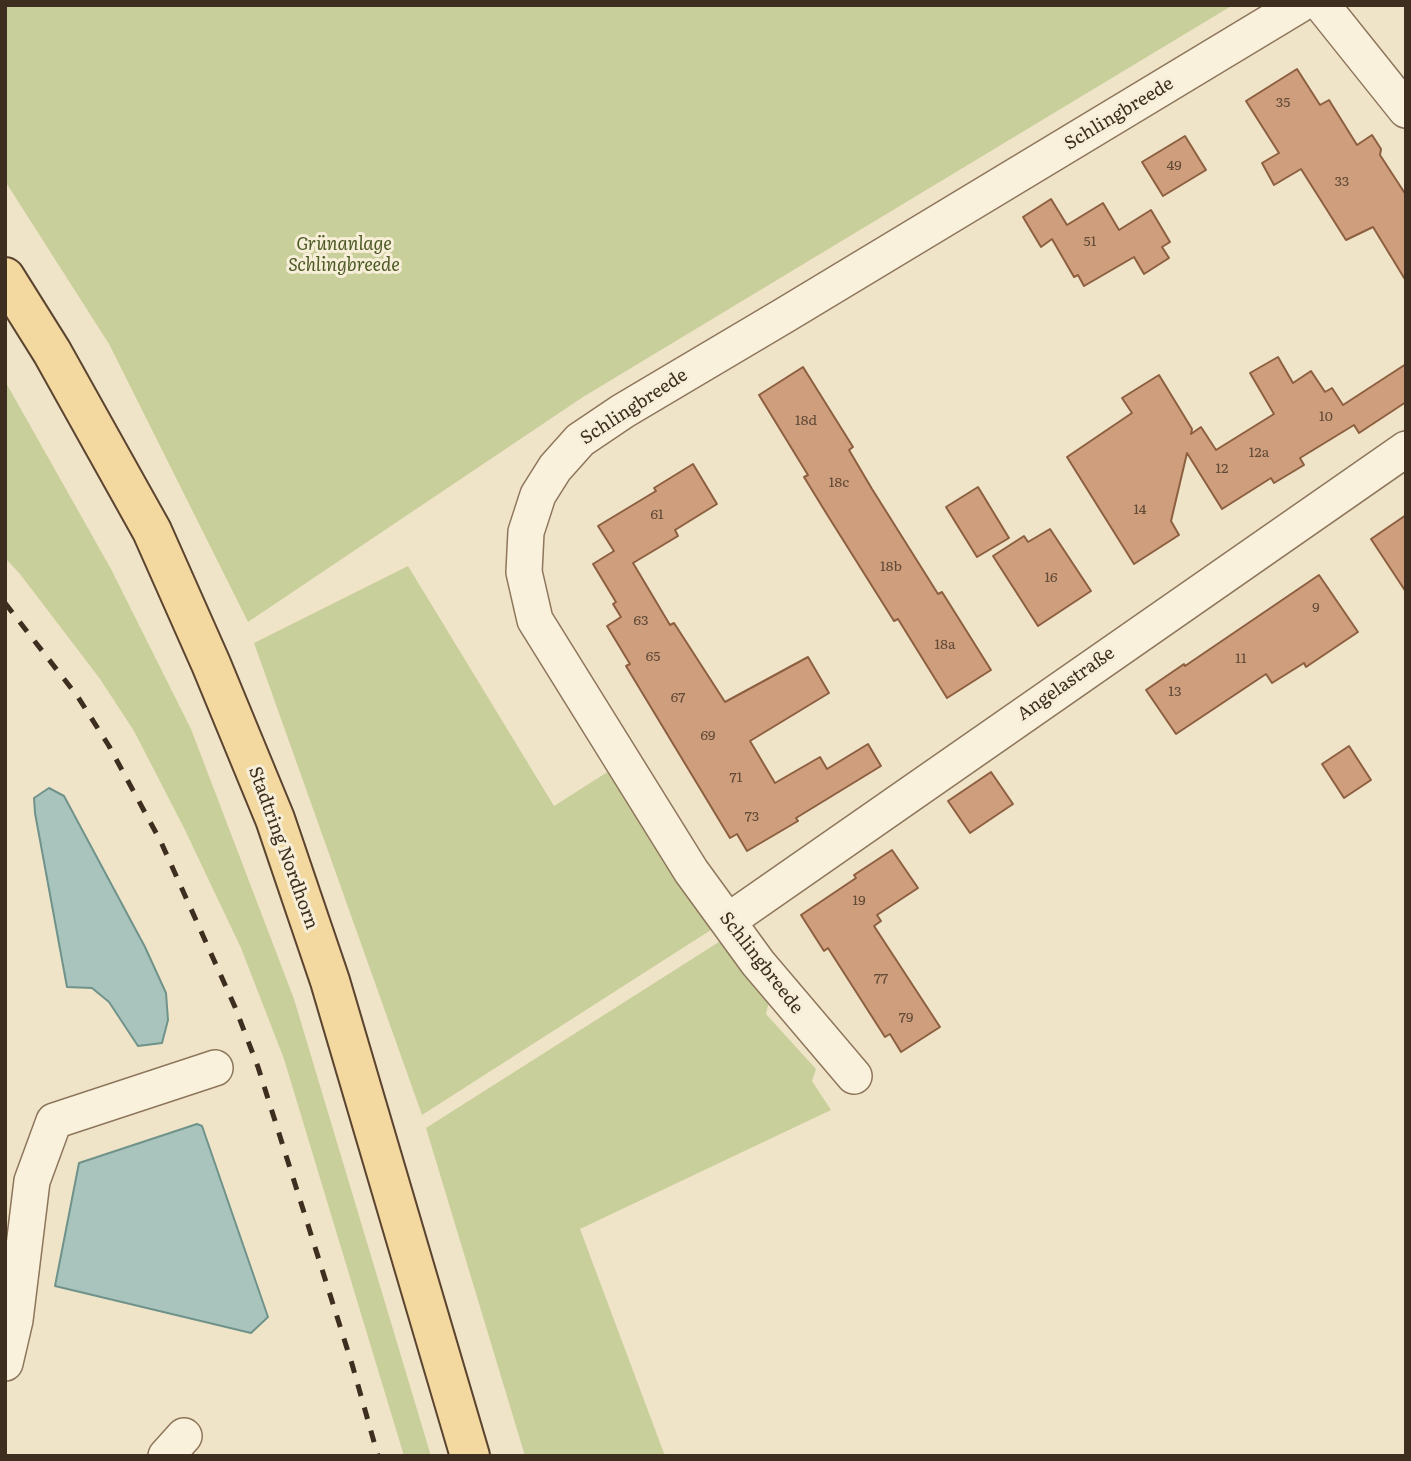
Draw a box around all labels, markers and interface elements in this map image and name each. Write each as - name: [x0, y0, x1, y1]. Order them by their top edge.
- street label: Schlingbreede: [1061, 73, 1177, 155]
- house number: 35: [1276, 95, 1290, 111]
- house number: 49: [1166, 158, 1182, 174]
- house number: 33: [1335, 174, 1349, 190]
- park label: Grünanlage Schlingbreede: [288, 234, 400, 276]
- house number: 51: [1084, 234, 1096, 250]
- street label: Schlingbreede: [576, 364, 692, 450]
- house number: 10: [1319, 409, 1333, 425]
- house number: 18d: [795, 413, 817, 429]
- house number: 12a: [1249, 445, 1269, 461]
- house number: 12: [1216, 461, 1228, 477]
- house number: 18c: [829, 475, 849, 491]
- house number: 14: [1134, 502, 1146, 518]
- house number: 61: [650, 507, 664, 523]
- house number: 18b: [880, 559, 902, 575]
- house number: 16: [1044, 570, 1058, 586]
- house number: 9: [1312, 600, 1320, 616]
- house number: 63: [633, 613, 649, 629]
- house number: 18a: [935, 637, 955, 653]
- street label: Angelastraße: [1013, 643, 1119, 725]
- house number: 65: [646, 649, 660, 665]
- house number: 11: [1235, 651, 1247, 667]
- house number: 13: [1168, 684, 1182, 700]
- house number: 67: [671, 690, 685, 706]
- house number: 69: [701, 728, 715, 744]
- street label: Stadtring Nordhorn: [244, 764, 322, 932]
- house number: 71: [730, 770, 742, 786]
- house number: 73: [745, 809, 759, 825]
- house number: 19: [852, 893, 866, 909]
- street label: Schlingbreede: [715, 908, 807, 1018]
- house number: 77: [874, 971, 888, 987]
- house number: 79: [899, 1010, 913, 1026]

